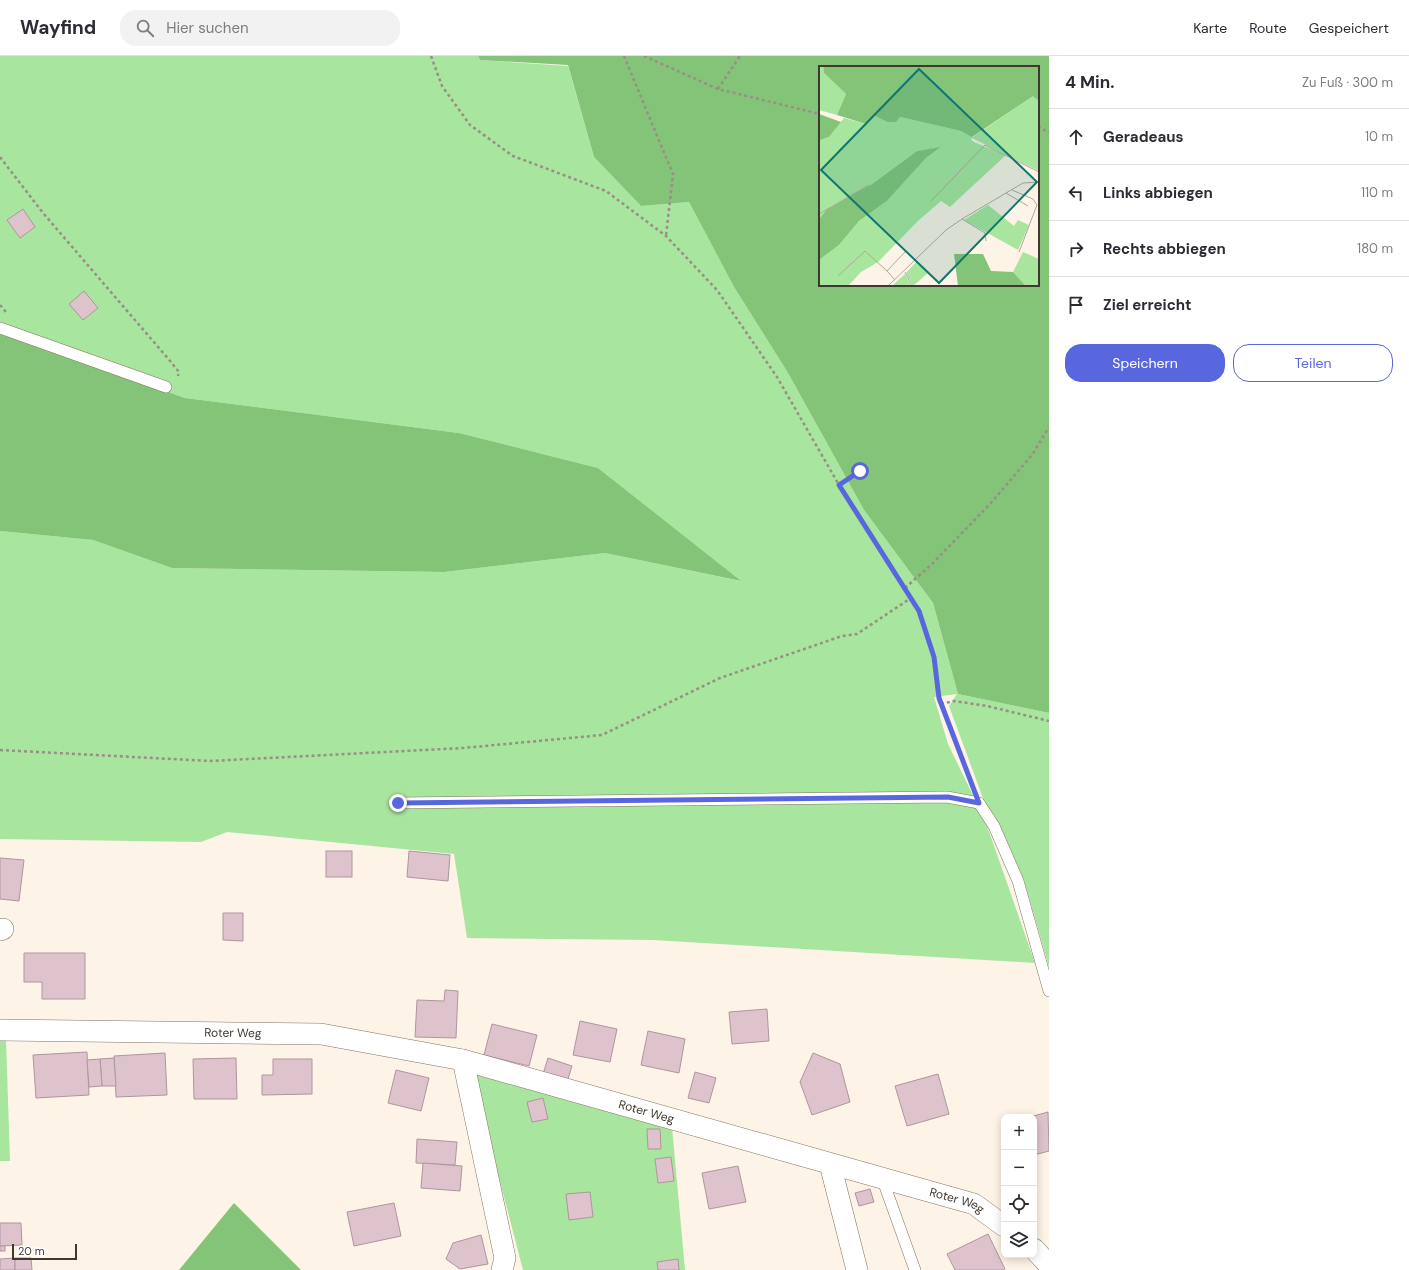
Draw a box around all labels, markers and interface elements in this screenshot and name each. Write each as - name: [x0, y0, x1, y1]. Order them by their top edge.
- search box: [120, 10, 400, 46]
- text: Wayfind: [20, 15, 96, 40]
- icon: search: [134, 17, 156, 39]
- text: Hier suchen: [166, 18, 249, 38]
- text: Karte: [1193, 19, 1227, 37]
- text: Route: [1249, 19, 1287, 37]
- text: Gespeichert: [1309, 19, 1389, 37]
- inset map: [819, 66, 1039, 286]
- text: 4 Min.: [1065, 71, 1115, 93]
- text: Zu Fuß · 300 m: [1302, 74, 1393, 91]
- icon: ahead: [1065, 126, 1087, 148]
- text: Geradeaus: [1103, 127, 1184, 147]
- text: 10 m: [1365, 128, 1393, 145]
- icon: left: [1065, 182, 1087, 204]
- text: Links abbiegen: [1103, 183, 1213, 203]
- text: 110 m: [1361, 184, 1393, 201]
- icon: right: [1065, 238, 1087, 260]
- text: Rechts abbiegen: [1103, 239, 1226, 259]
- text: 180 m: [1357, 240, 1393, 257]
- icon: arrive: [1065, 294, 1087, 316]
- text: Ziel erreicht: [1103, 295, 1192, 315]
- button: Speichern: [1065, 344, 1225, 382]
- button: Teilen: [1233, 344, 1393, 382]
- route start: [851, 462, 869, 480]
- route end: [389, 794, 407, 812]
- street label: Roter Weg: [204, 1025, 262, 1041]
- street label: Roter Weg: [617, 1096, 676, 1127]
- map controls: [1001, 1114, 1037, 1258]
- button: +: [1001, 1114, 1037, 1150]
- button: −: [1001, 1150, 1037, 1186]
- street label: Roter Weg: [928, 1184, 988, 1217]
- button: locate: [1001, 1186, 1037, 1222]
- button: layers: [1001, 1222, 1037, 1258]
- scale bar: [12, 1242, 77, 1261]
- text: 20 m: [18, 1244, 44, 1258]

